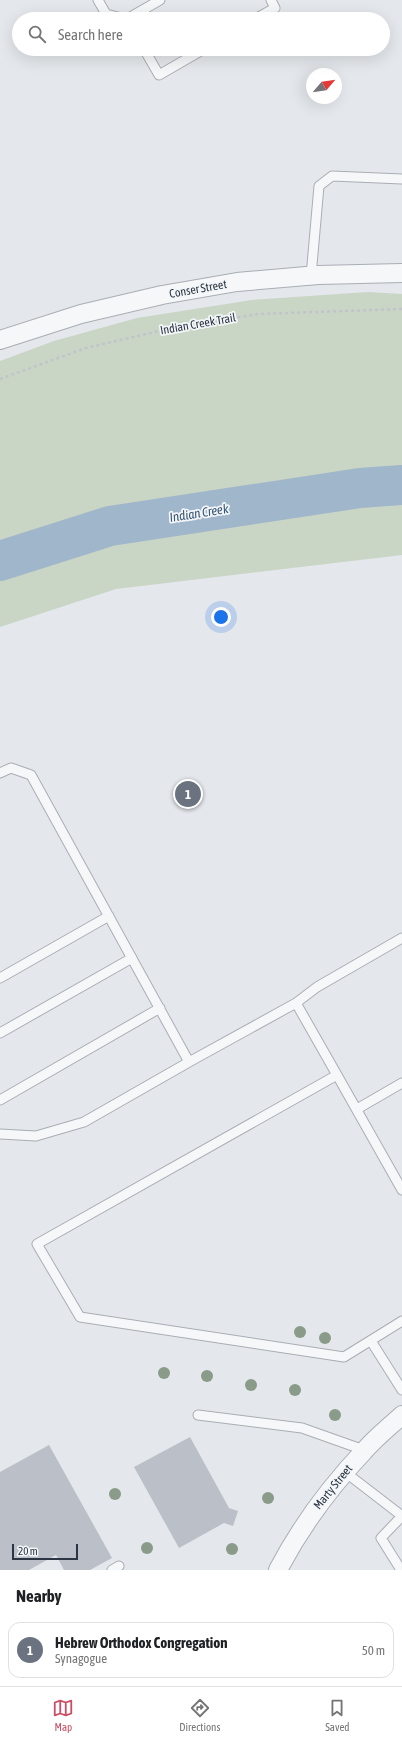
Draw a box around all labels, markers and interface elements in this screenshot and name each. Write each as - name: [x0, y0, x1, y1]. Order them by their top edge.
- search box: [12, 12, 390, 56]
- icon: search: [26, 23, 48, 45]
- text: Search here: [58, 26, 123, 43]
- north arrow: [306, 68, 342, 104]
- street label: Conser Street: [168, 277, 228, 301]
- street label: Indian Creek Trail: [159, 310, 238, 338]
- water label: Indian Creek: [168, 501, 230, 525]
- your location: [211, 607, 231, 627]
- pin: 1: [175, 779, 201, 809]
- street label: Marty Street: [311, 1461, 356, 1512]
- scale bar: [12, 1542, 78, 1561]
- text: 20 m: [18, 1545, 38, 1557]
- text: Nearby: [16, 1586, 62, 1606]
- text: Hebrew Orthodox Congregation: [55, 1634, 228, 1651]
- text: 1: [27, 1643, 33, 1658]
- text: 50 m: [362, 1643, 385, 1658]
- text: Synagogue: [55, 1651, 107, 1666]
- tab: Map: [52, 1697, 74, 1733]
- tab: Directions: [179, 1697, 220, 1733]
- tab: Saved: [325, 1697, 350, 1733]

